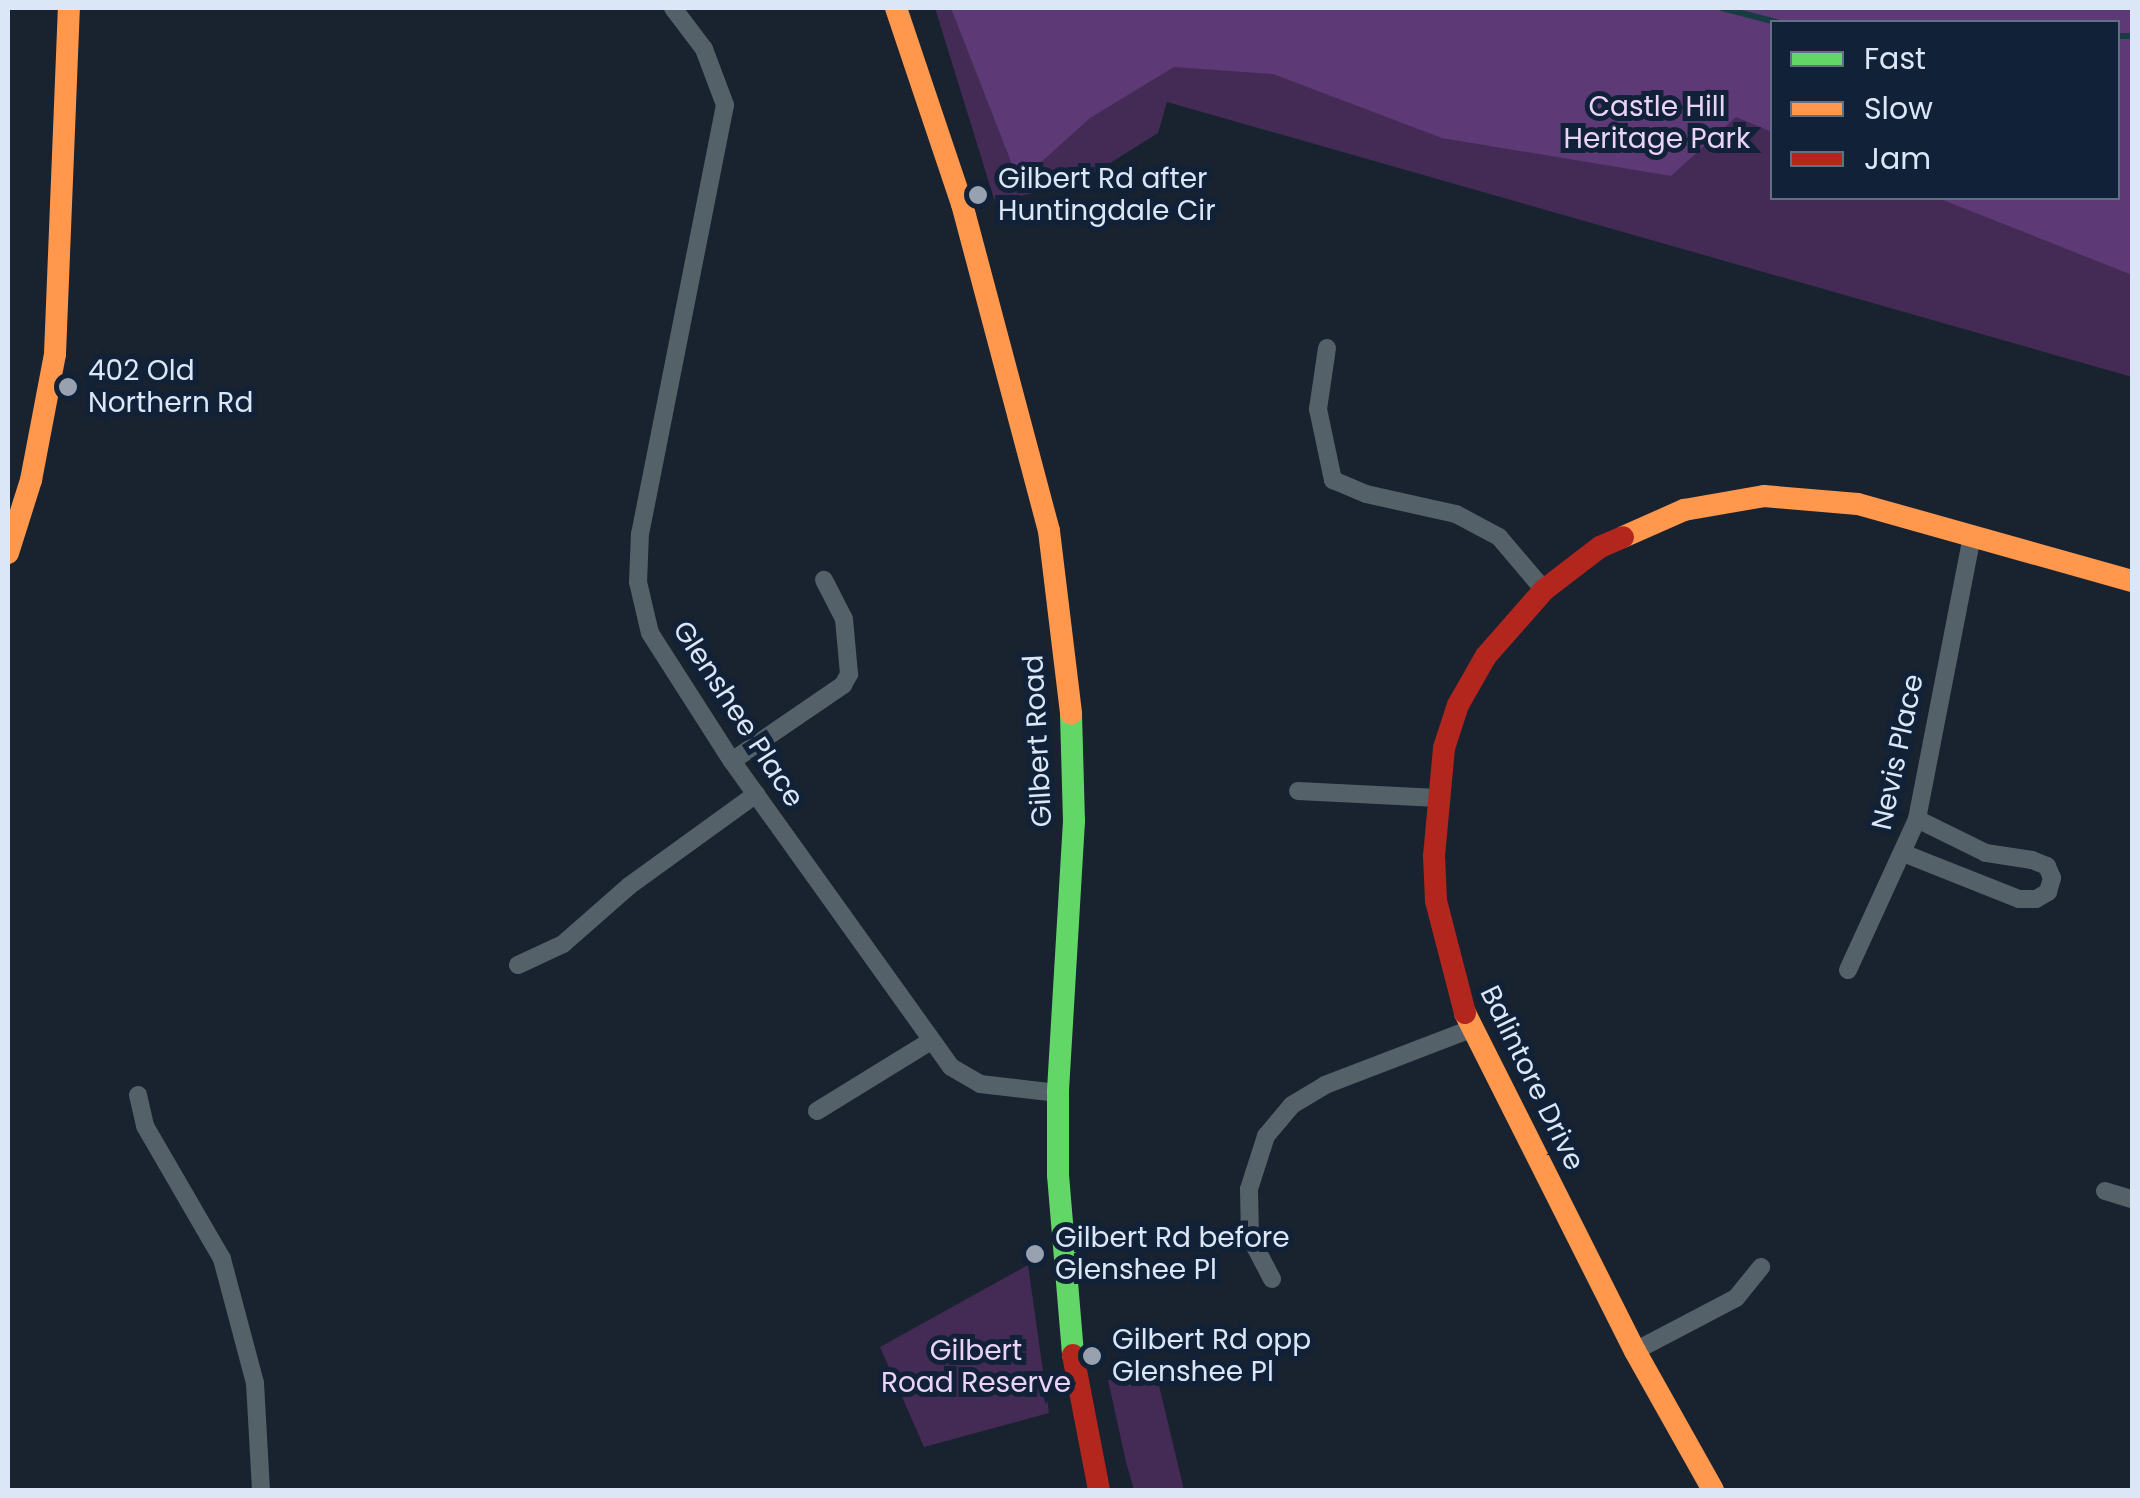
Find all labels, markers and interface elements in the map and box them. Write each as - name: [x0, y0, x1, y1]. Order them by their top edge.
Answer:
- legend: [1770, 20, 2120, 200]
- text: Fast: [1864, 37, 1926, 80]
- text: Slow: [1864, 87, 1933, 130]
- park label: Castle Hill Heritage Park: [1564, 90, 1750, 156]
- text: Jam: [1864, 137, 1931, 180]
- place label: Gilbert Rd after Huntingdale Cir: [998, 162, 1216, 228]
- marker: Gilbert Rd after Huntingdale Cir: [967, 184, 989, 206]
- place label: 402 Old Northern Rd: [88, 354, 253, 420]
- marker: 402 Old Northern Rd: [57, 376, 79, 398]
- street label: Glenshee Place: [665, 615, 811, 813]
- street label: Gilbert Road: [1017, 654, 1059, 828]
- street label: Nevis Place: [1865, 671, 1931, 833]
- street label: Balintore Drive: [1473, 980, 1591, 1176]
- place label: Gilbert Rd before Glenshee Pl: [1055, 1221, 1290, 1287]
- marker: Gilbert Rd before Glenshee Pl: [1024, 1243, 1046, 1265]
- place label: Gilbert Rd opp Glenshee Pl: [1112, 1323, 1311, 1389]
- park label: Gilbert Road Reserve: [881, 1334, 1071, 1400]
- marker: Gilbert Rd opp Glenshee Pl: [1081, 1345, 1103, 1367]

